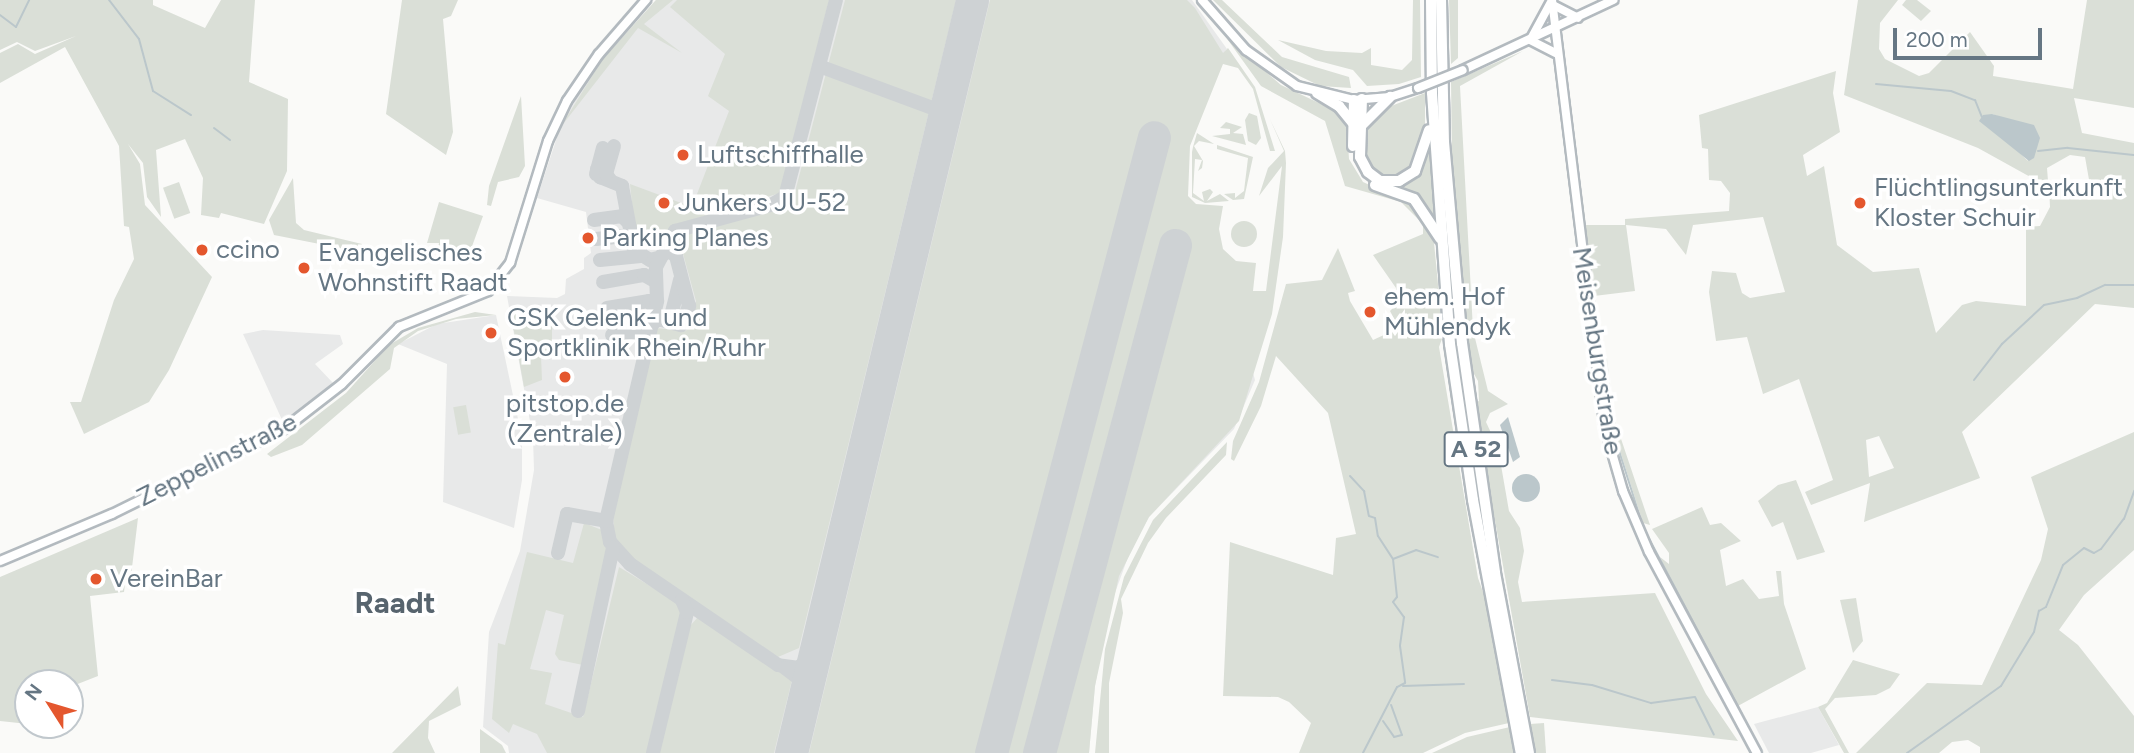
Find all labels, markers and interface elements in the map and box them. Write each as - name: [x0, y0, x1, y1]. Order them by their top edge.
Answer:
- scale bar: [1896, 14, 2045, 58]
- text: 200 m: [1906, 27, 1968, 52]
- place label: Luftschiffhalle: [697, 139, 864, 171]
- marker: Luftschiffhalle: [675, 147, 691, 163]
- place label: Flüchtlingsunterkunft Kloster Schuir: [1874, 172, 2123, 234]
- place label: Junkers JU-52: [678, 187, 846, 219]
- marker: Junkers JU-52: [656, 195, 672, 211]
- marker: Flüchtlingsunterkunft Kloster Schuir: [1852, 195, 1868, 211]
- place label: Parking Planes: [602, 222, 769, 254]
- marker: Parking Planes: [580, 230, 596, 246]
- place label: ccino: [216, 234, 280, 266]
- place label: Evangelisches Wohnstift Raadt: [318, 237, 508, 298]
- marker: ccino: [194, 242, 210, 258]
- street label: Meisenburgstraße: [1565, 245, 1629, 457]
- marker: Evangelisches Wohnstift Raadt: [296, 260, 312, 276]
- place label: ehem. Hof Mühlendyk: [1384, 281, 1511, 342]
- place label: GSK Gelenk- und Sportklinik Rhein/Ruhr: [507, 302, 766, 364]
- marker: ehem. Hof Mühlendyk: [1362, 304, 1378, 320]
- marker: GSK Gelenk- und Sportklinik Rhein/Ruhr: [481, 323, 501, 343]
- marker: pitstop.de (Zentrale): [557, 369, 573, 385]
- place label: pitstop.de (Zentrale): [506, 388, 624, 450]
- street label: Zeppelinstraße: [132, 406, 302, 514]
- road number: A 52: [1443, 428, 1509, 470]
- place label: VereinBar: [110, 563, 223, 595]
- marker: VereinBar: [88, 571, 104, 587]
- district label: Raadt: [354, 585, 436, 621]
- north arrow: [14, 669, 84, 739]
- text: N: [20, 679, 47, 705]

